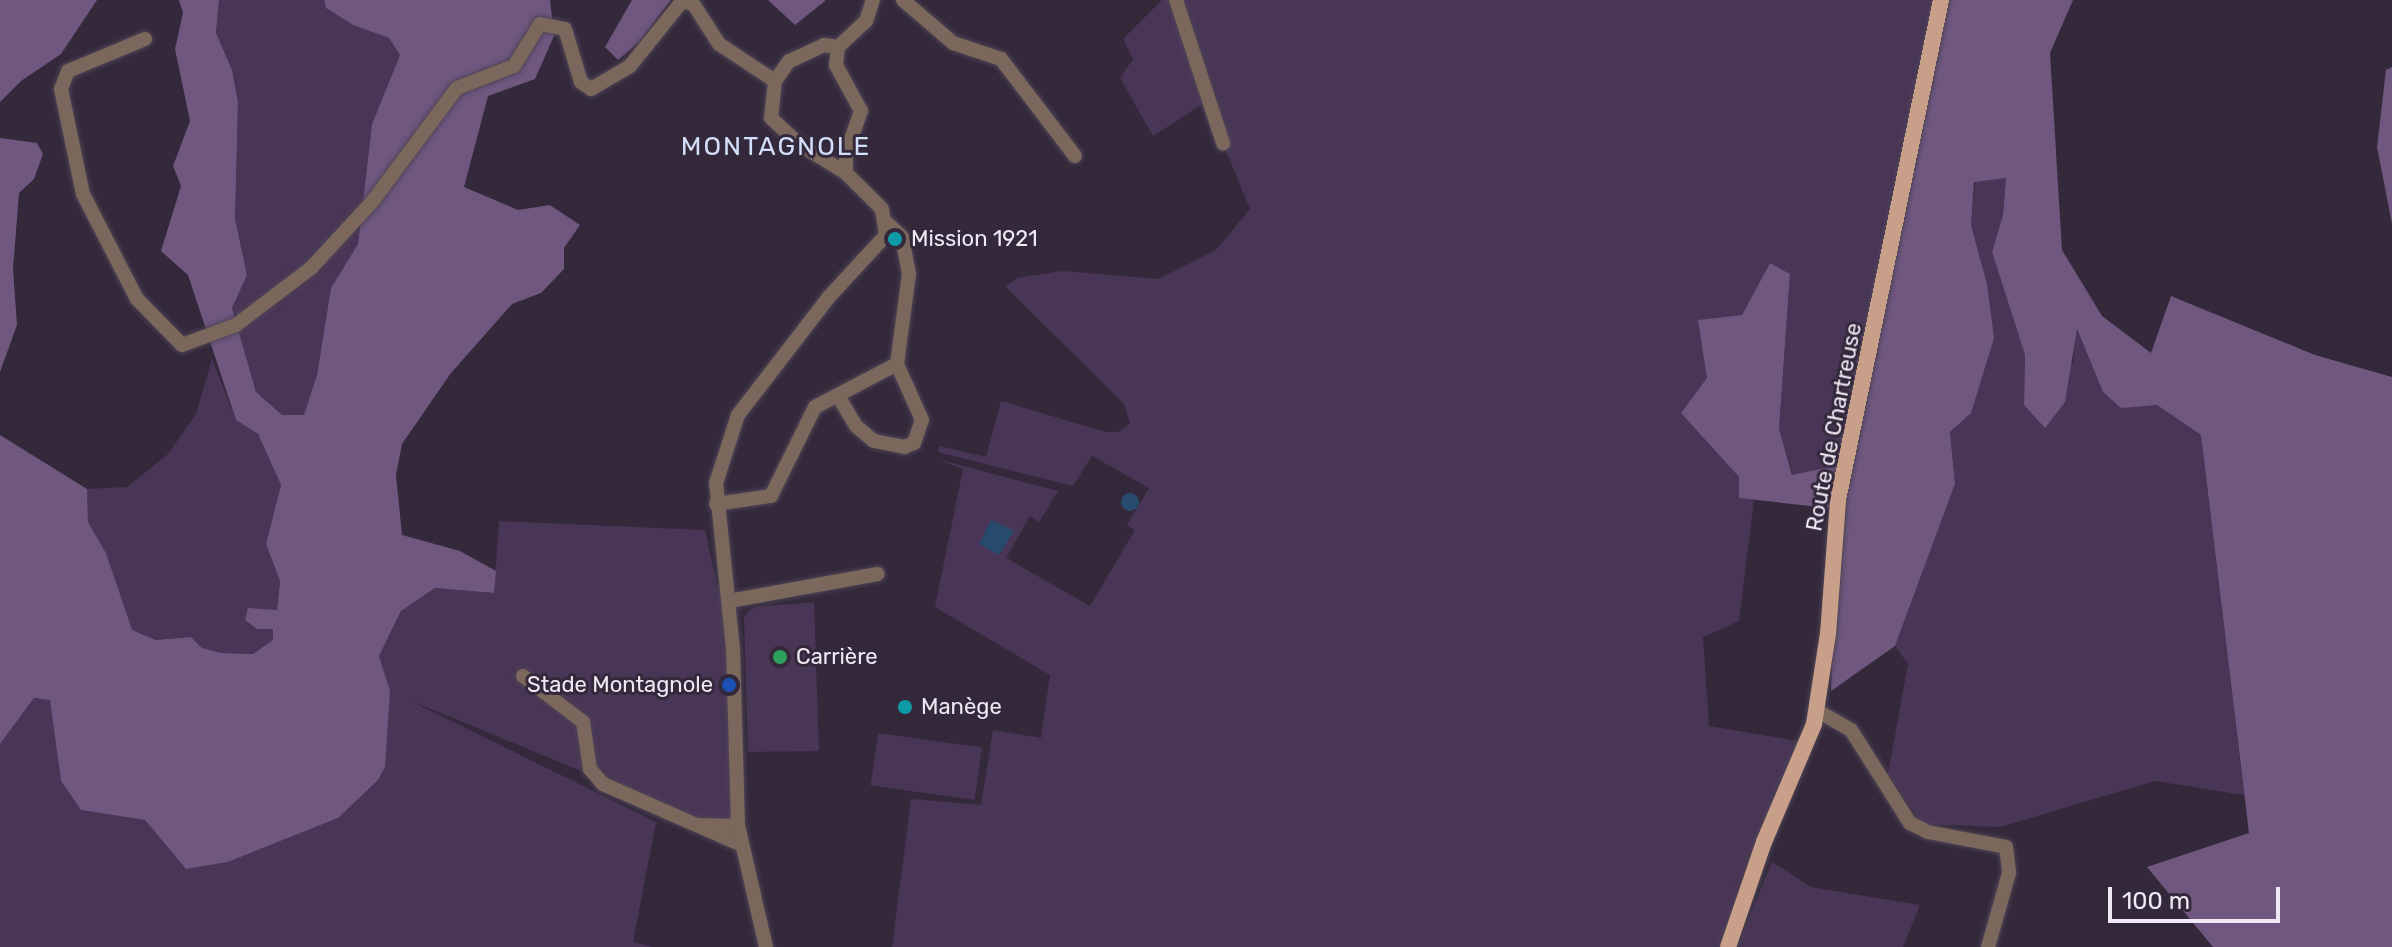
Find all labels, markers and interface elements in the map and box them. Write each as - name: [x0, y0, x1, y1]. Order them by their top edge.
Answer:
- district label: MONTAGNOLE: [681, 131, 871, 163]
- place label: Mission 1921: [911, 226, 1038, 252]
- marker: Mission 1921: [886, 230, 904, 248]
- street label: Route de Chartreuse: [1801, 321, 1867, 533]
- place label: Carrière: [796, 644, 878, 670]
- marker: Carrière: [771, 648, 789, 666]
- place label: Stade Montagnole: [527, 672, 713, 698]
- marker: Stade Montagnole: [720, 676, 738, 694]
- place label: Manège: [921, 694, 1002, 720]
- marker: Manège: [896, 698, 914, 716]
- scale bar: [2112, 871, 2284, 921]
- text: 100 m: [2122, 887, 2190, 915]

